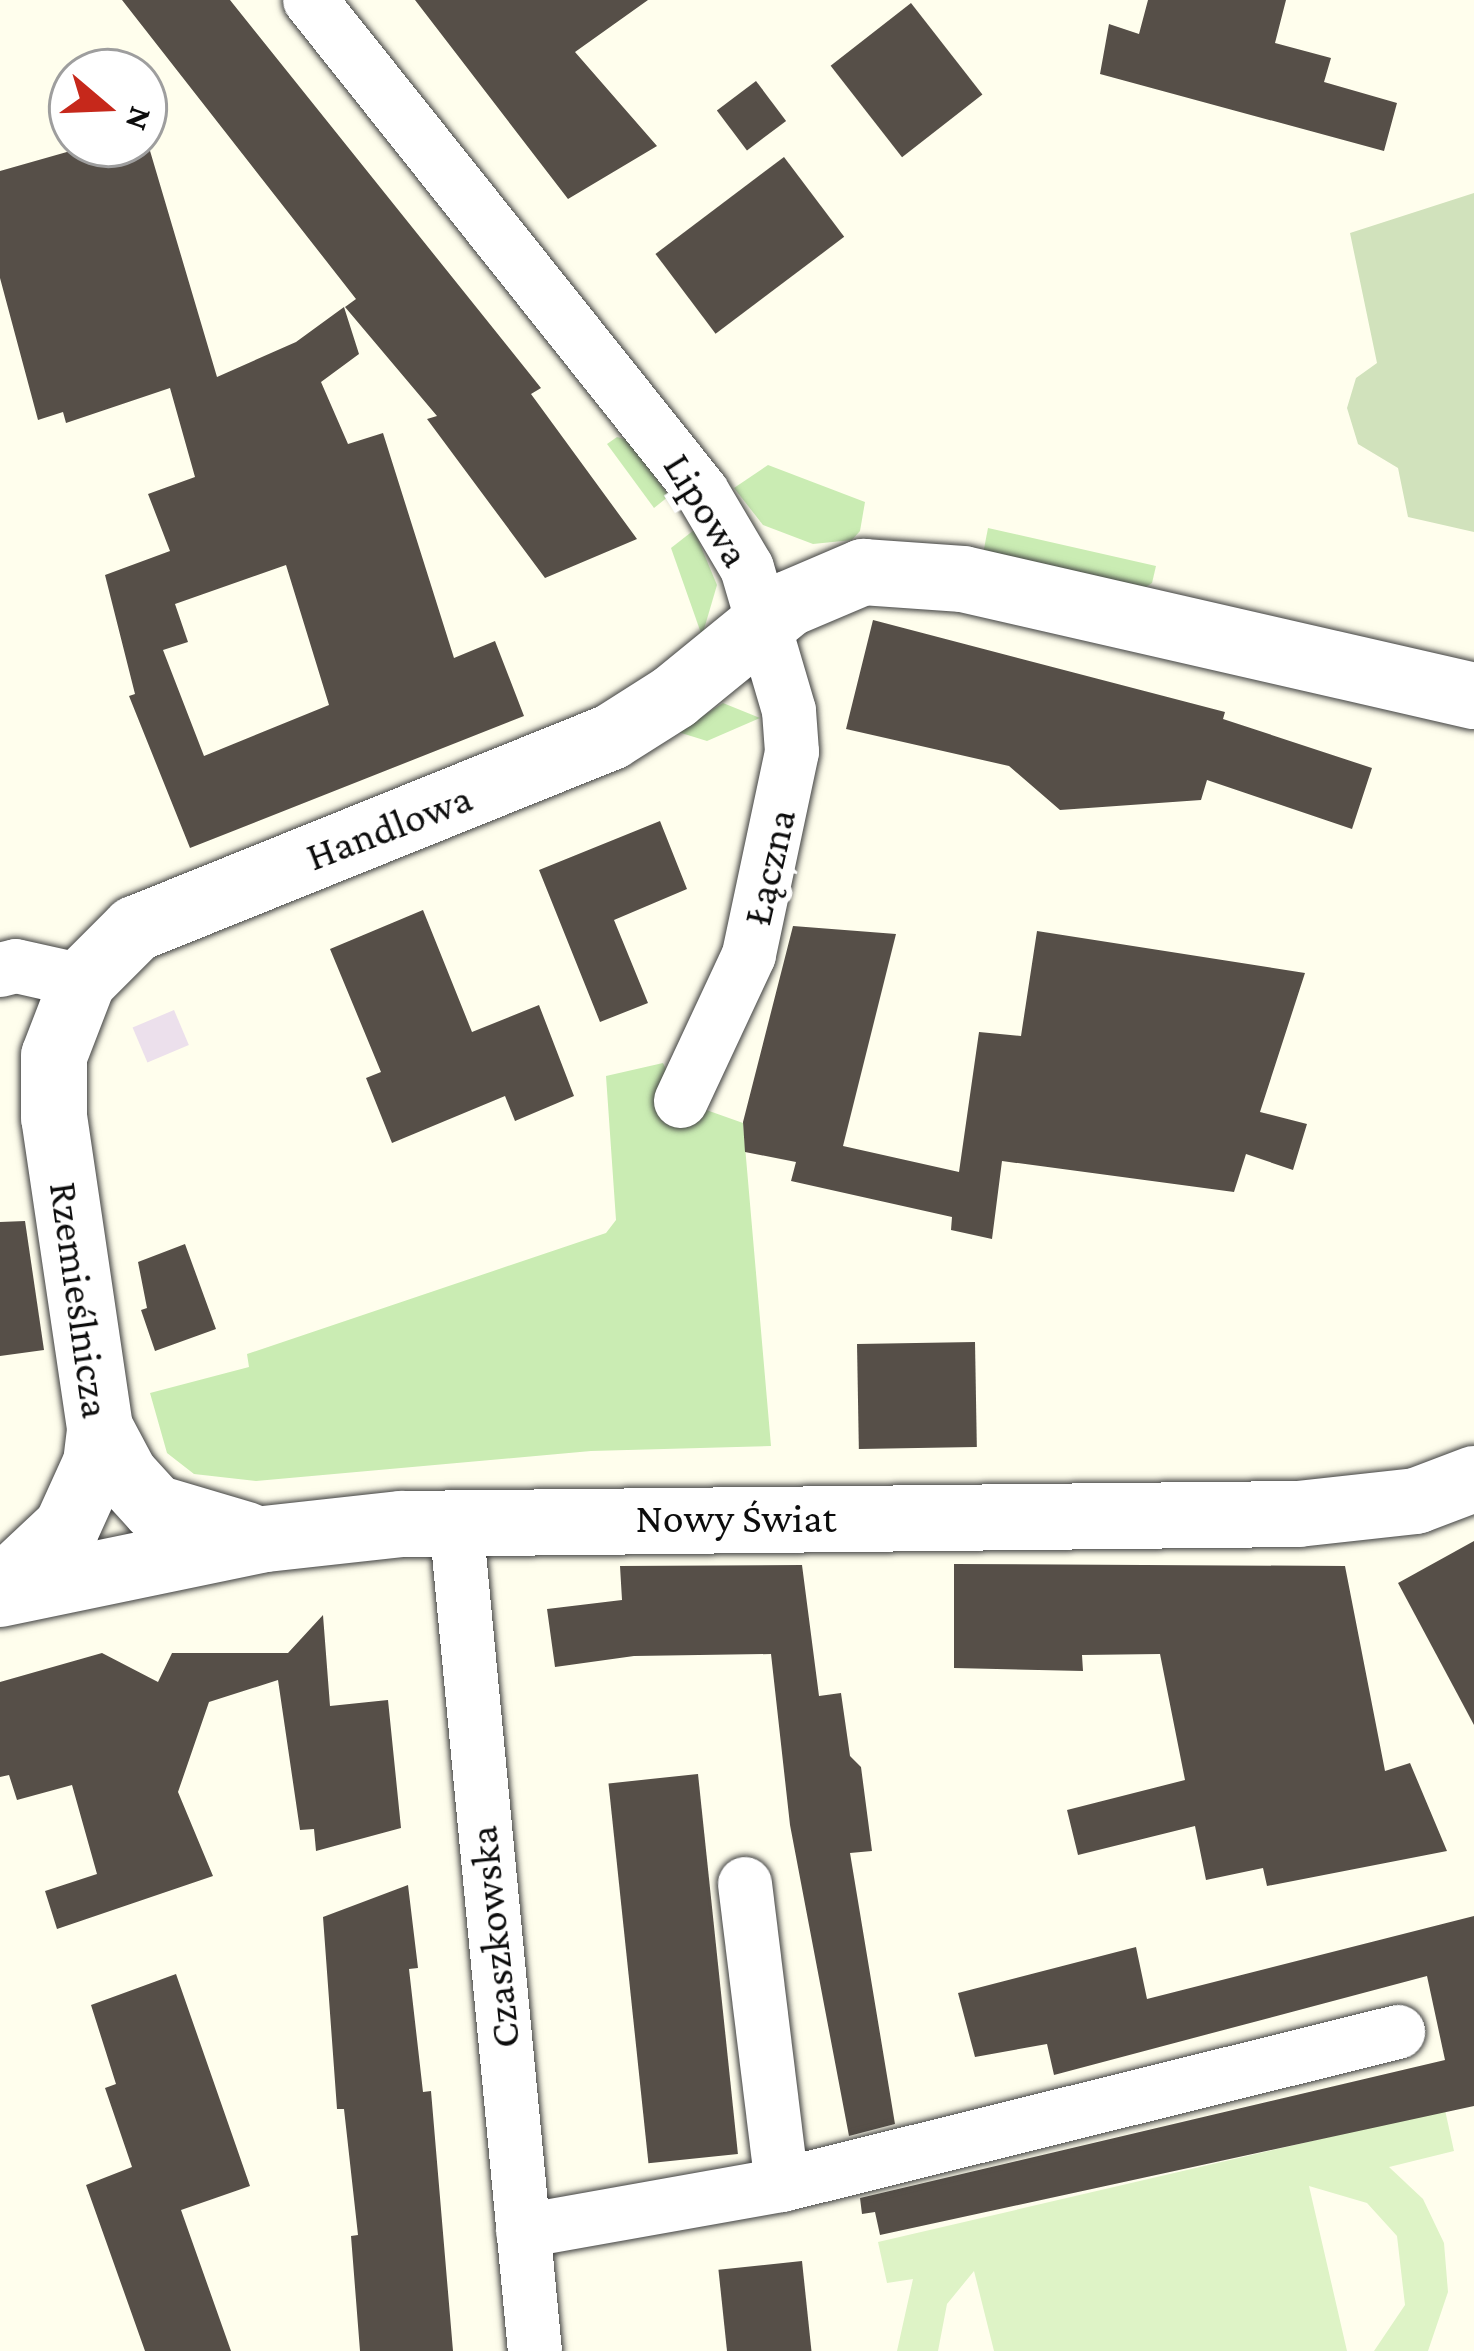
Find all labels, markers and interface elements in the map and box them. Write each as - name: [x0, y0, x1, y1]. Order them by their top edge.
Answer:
- north arrow: [48, 48, 168, 168]
- text: N: [119, 102, 161, 136]
- street label: Lipowa: [653, 444, 761, 576]
- street label: Handlowa: [299, 772, 479, 882]
- street label: Łączna: [731, 804, 807, 930]
- street label: Rzemieślnicza: [38, 1179, 122, 1421]
- street label: Nowy Świat: [635, 1493, 837, 1543]
- street label: Czaszkowska: [457, 1823, 531, 2051]

